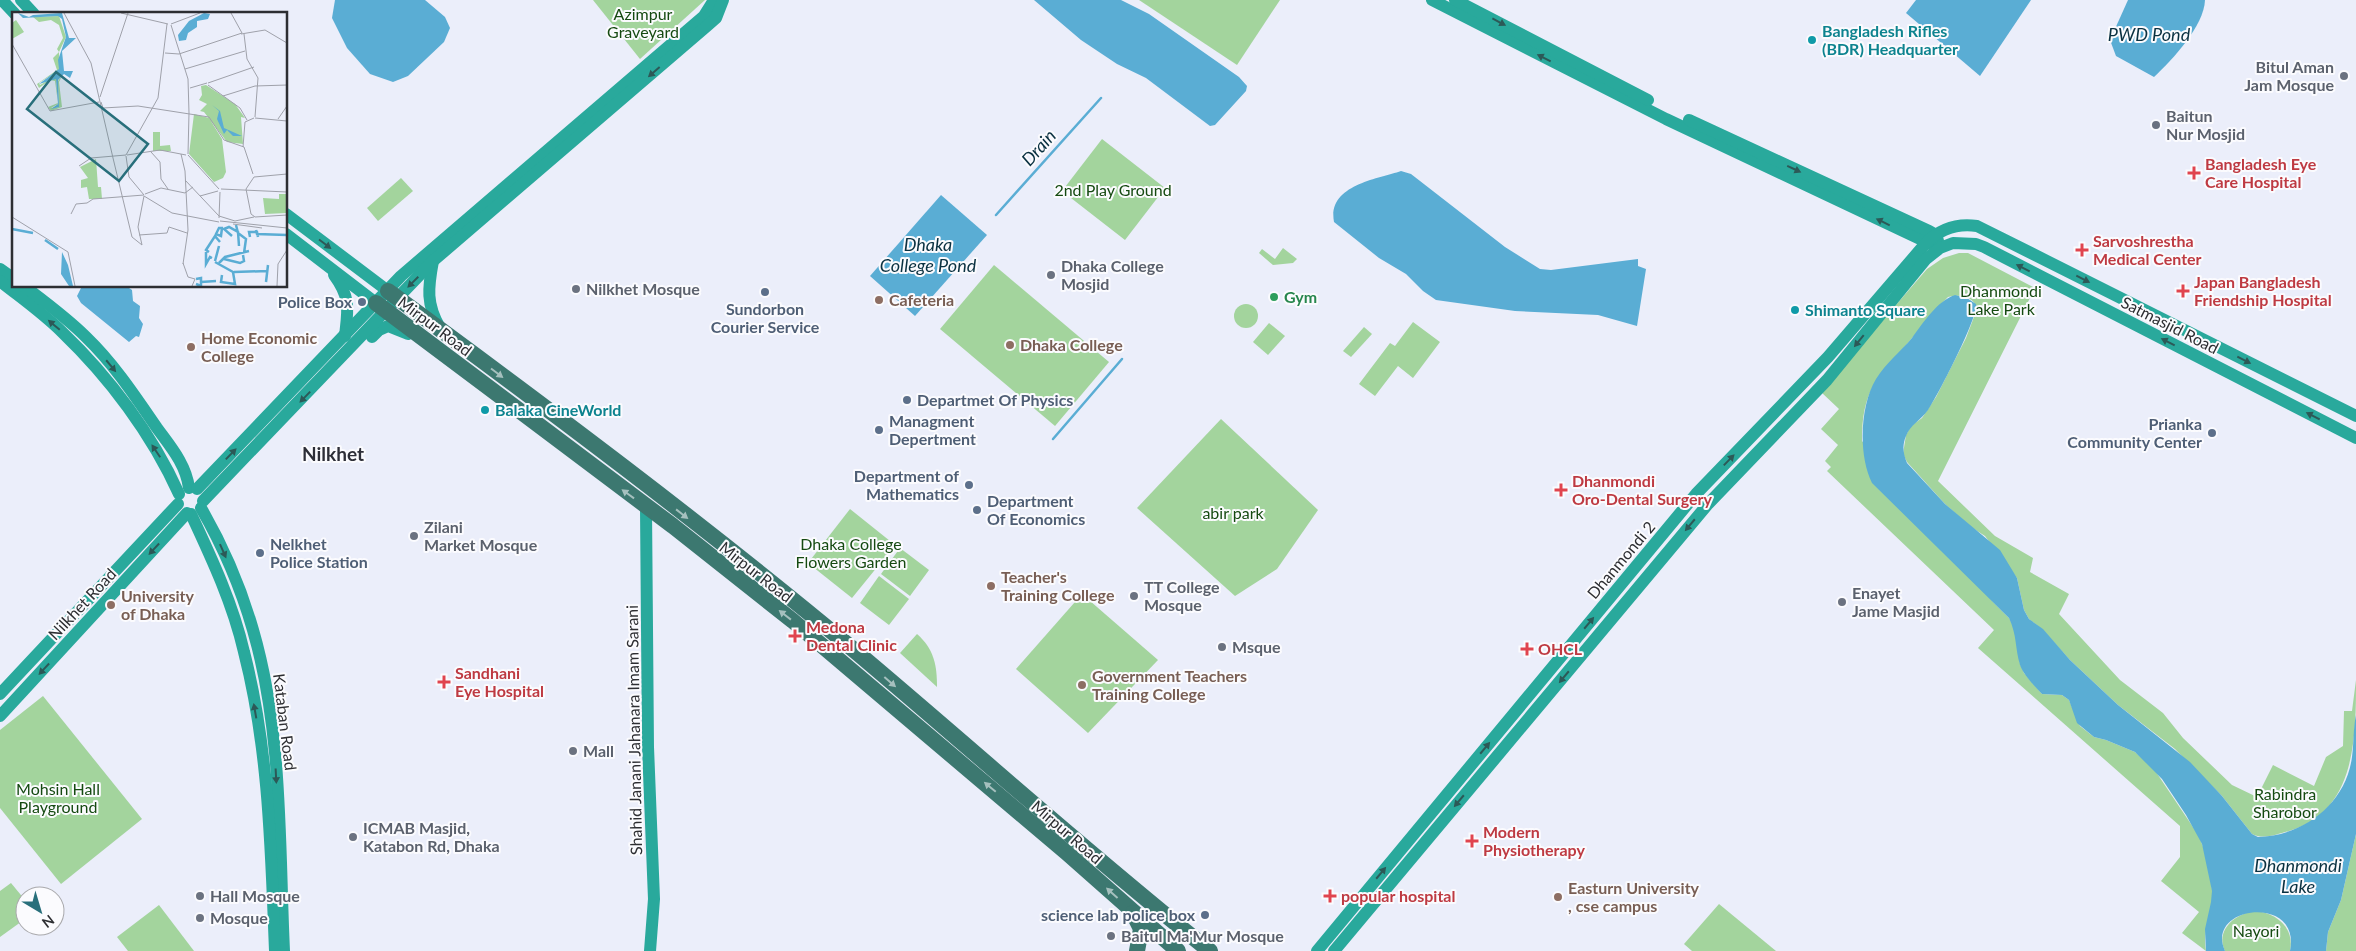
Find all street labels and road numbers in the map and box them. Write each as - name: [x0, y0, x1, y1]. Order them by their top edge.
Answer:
- street label: Mirpur Road: [395, 292, 476, 359]
- street label: Satmasjid Road: [2119, 292, 2222, 357]
- street label: Dhanmondi 2: [1583, 517, 1658, 602]
- street label: Mirpur Road: [716, 537, 797, 606]
- street label: Nilkhet Road: [44, 564, 119, 643]
- street label: Shahid Janani Jahanara Imam Sarani: [622, 605, 645, 855]
- street label: Kataban Road: [270, 672, 301, 771]
- street label: Mirpur Road: [1028, 796, 1107, 867]

